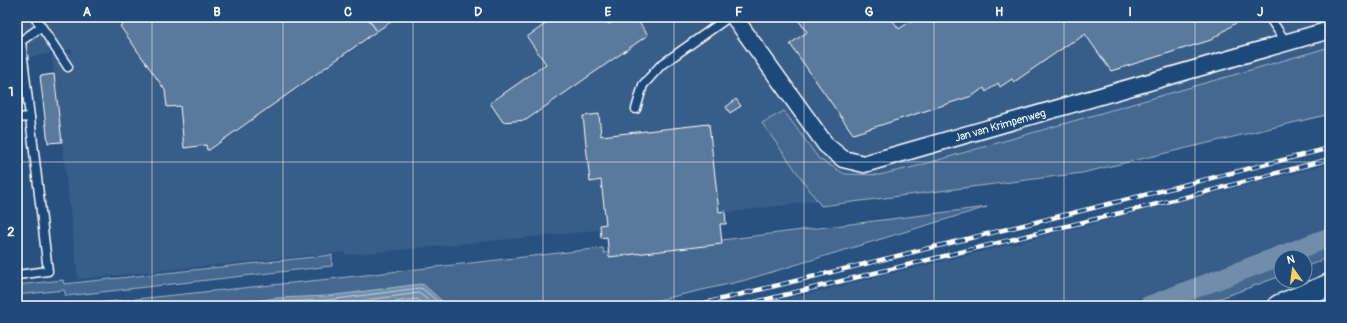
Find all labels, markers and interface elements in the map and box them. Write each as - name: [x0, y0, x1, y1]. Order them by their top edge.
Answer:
- text: A: [83, 4, 92, 20]
- text: B: [213, 4, 221, 20]
- text: C: [344, 4, 352, 20]
- text: D: [474, 4, 482, 20]
- text: E: [605, 4, 612, 20]
- text: F: [735, 4, 743, 20]
- text: G: [865, 4, 874, 20]
- text: H: [995, 4, 1003, 20]
- text: I: [1128, 4, 1132, 20]
- text: J: [1257, 4, 1263, 20]
- text: 1: [8, 84, 14, 100]
- street label: Jan van Krimpenweg: [953, 106, 1048, 145]
- text: 2: [7, 224, 15, 240]
- north arrow: [1273, 249, 1313, 289]
- text: N: [1286, 252, 1296, 267]

